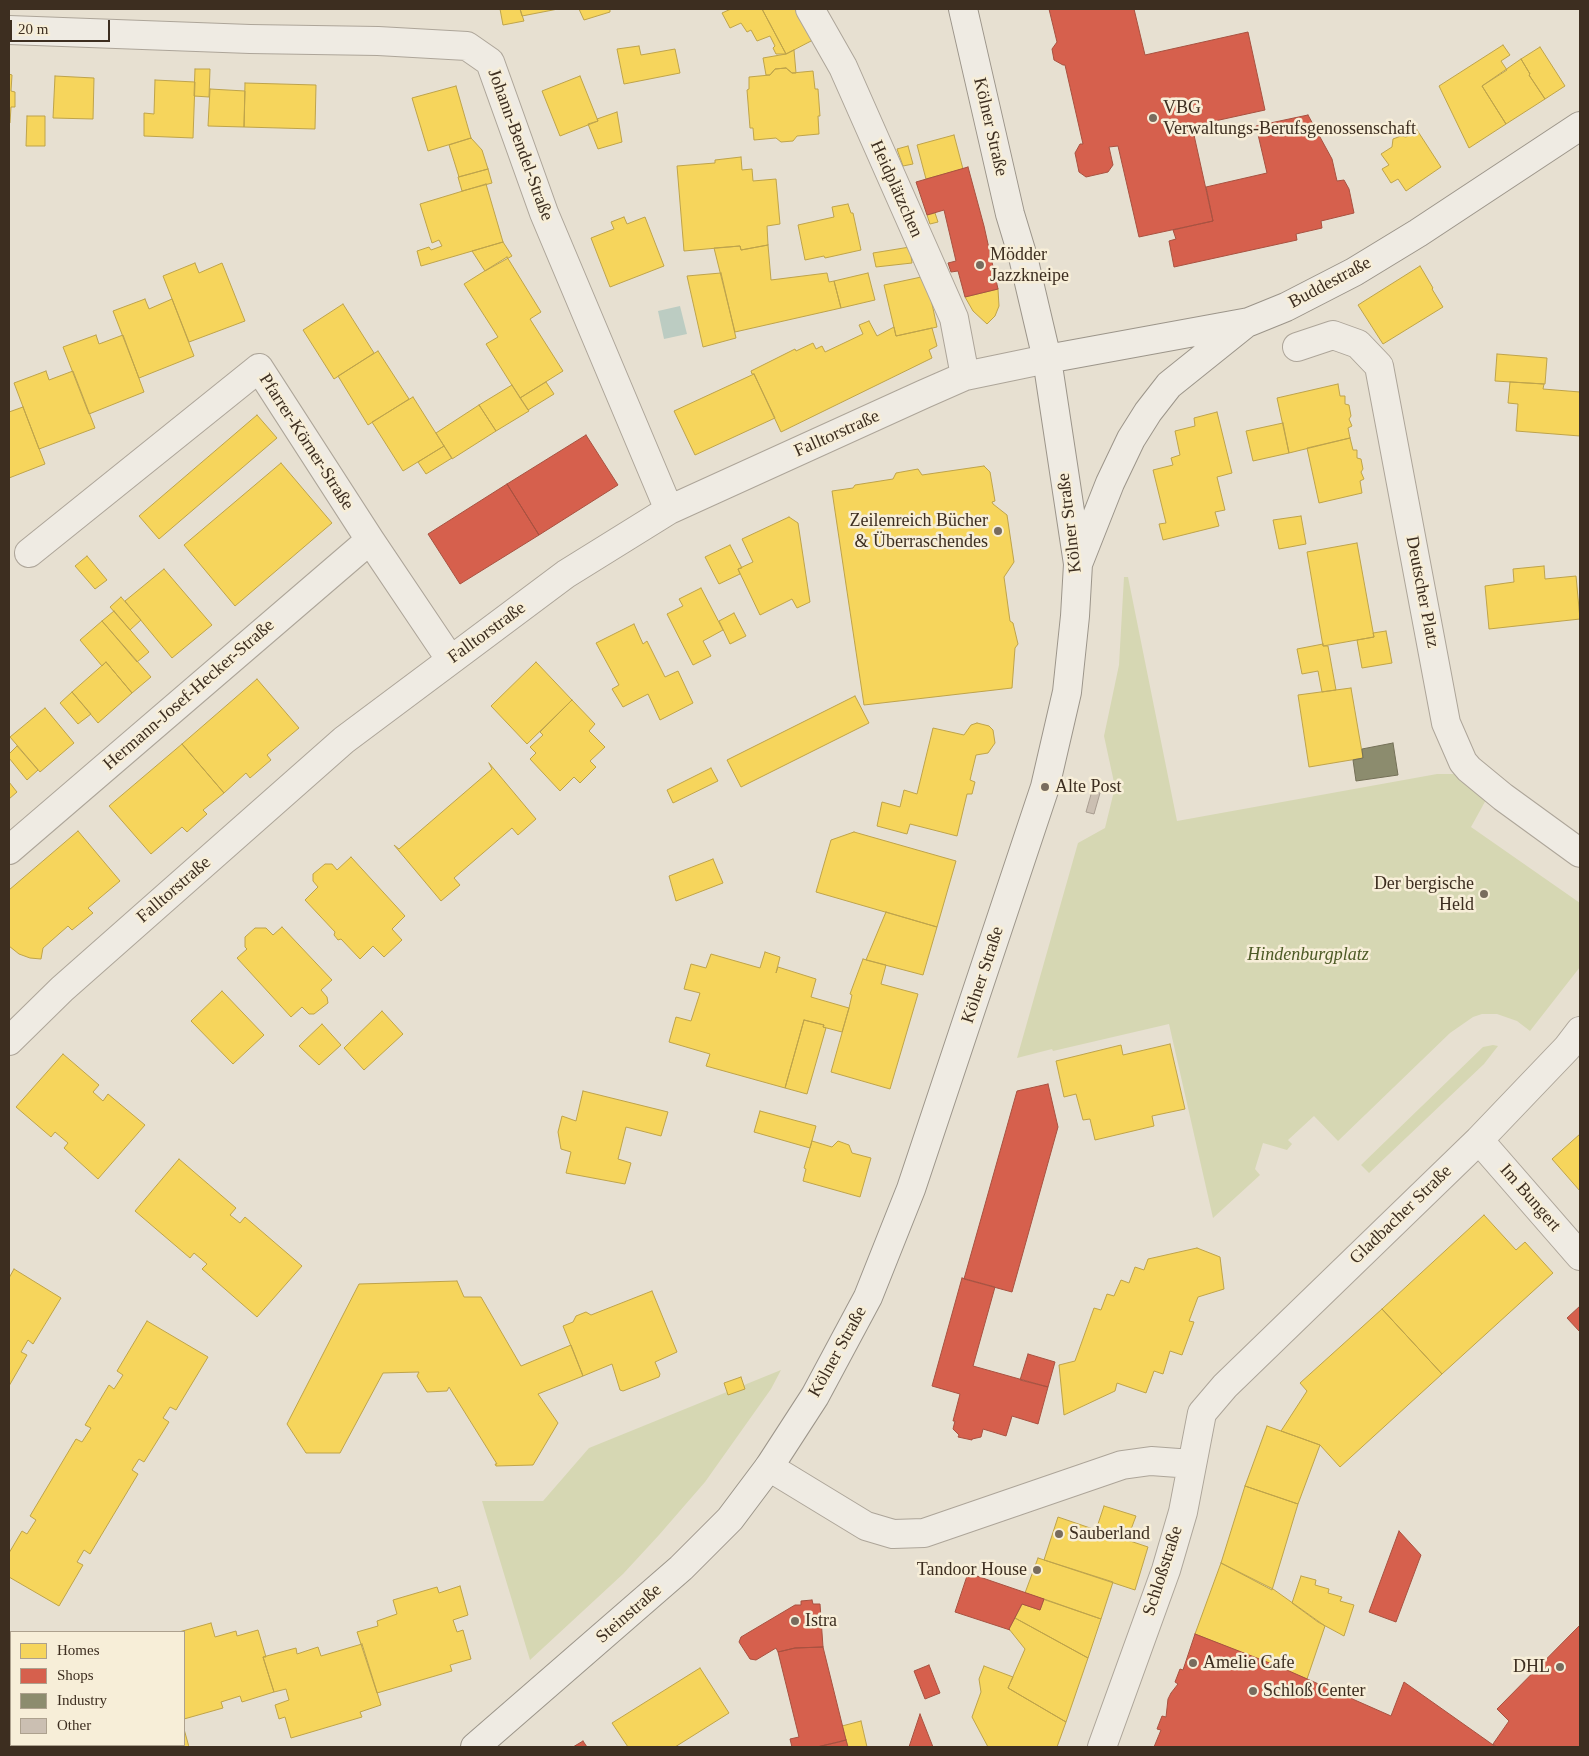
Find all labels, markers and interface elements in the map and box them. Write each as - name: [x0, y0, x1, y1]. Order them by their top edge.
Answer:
- scale bar: [12, 10, 112, 42]
- text: 20 m: [18, 21, 48, 37]
- street label: Johann-Bendel-Straße: [482, 66, 558, 224]
- street label: Kölner Straße: [968, 76, 1012, 178]
- place label: VBG Verwaltungs-Berufsgenossenschaft: [1163, 97, 1416, 140]
- marker: VBG Verwaltungs-Berufsgenossenschaft: [1147, 112, 1159, 124]
- street label: Heidplätzchen: [865, 137, 927, 241]
- place label: Mödder Jazzkneipe: [990, 244, 1069, 286]
- street label: Buddestraße: [1285, 252, 1375, 314]
- marker: Mödder Jazzkneipe: [974, 259, 986, 271]
- street label: Pfarrer-Körner-Straße: [254, 370, 358, 514]
- street label: Falltorstraße: [791, 406, 883, 462]
- street label: Kölner Straße: [1053, 472, 1087, 574]
- place label: Zeilenreich Bücher & Überraschendes: [850, 510, 988, 552]
- marker: Zeilenreich Bücher & Überraschendes: [992, 525, 1004, 537]
- street label: Deutscher Platz: [1401, 534, 1443, 650]
- street label: Falltorstraße: [444, 598, 530, 668]
- street label: Hermann-Josef-Hecker-Straße: [99, 615, 279, 775]
- place label: Alte Post: [1055, 776, 1122, 798]
- marker: Alte Post: [1039, 781, 1051, 793]
- street label: Falltorstraße: [133, 852, 215, 928]
- place label: Der bergische Held: [1374, 873, 1474, 916]
- marker: Der bergische Held: [1478, 888, 1490, 900]
- street label: Kölner Straße: [957, 924, 1009, 1026]
- park label: Hindenburgplatz: [1247, 944, 1369, 966]
- street label: Im Bungert: [1495, 1160, 1565, 1236]
- street label: Gladbacher Straße: [1346, 1161, 1456, 1269]
- street label: Kölner Straße: [804, 1303, 872, 1401]
- place label: Sauberland: [1069, 1523, 1150, 1545]
- street label: Schloßstraße: [1138, 1523, 1188, 1619]
- marker: Sauberland: [1053, 1528, 1065, 1540]
- place label: Tandoor House: [917, 1559, 1027, 1581]
- marker: Tandoor House: [1031, 1564, 1043, 1576]
- street label: Steinstraße: [592, 1580, 666, 1648]
- place label: Istra: [805, 1610, 837, 1632]
- marker: Istra: [789, 1615, 801, 1627]
- legend: [10, 1631, 185, 1746]
- text: Homes: [57, 1642, 100, 1658]
- place label: Amelie Cafe: [1203, 1652, 1294, 1674]
- place label: DHL: [1513, 1656, 1550, 1678]
- marker: Amelie Cafe: [1187, 1657, 1199, 1669]
- marker: DHL: [1554, 1661, 1566, 1673]
- text: Shops: [57, 1667, 94, 1683]
- place label: Schloß Center: [1263, 1680, 1365, 1702]
- marker: Schloß Center: [1247, 1685, 1259, 1697]
- text: Industry: [57, 1692, 107, 1708]
- text: Other: [57, 1717, 91, 1733]

